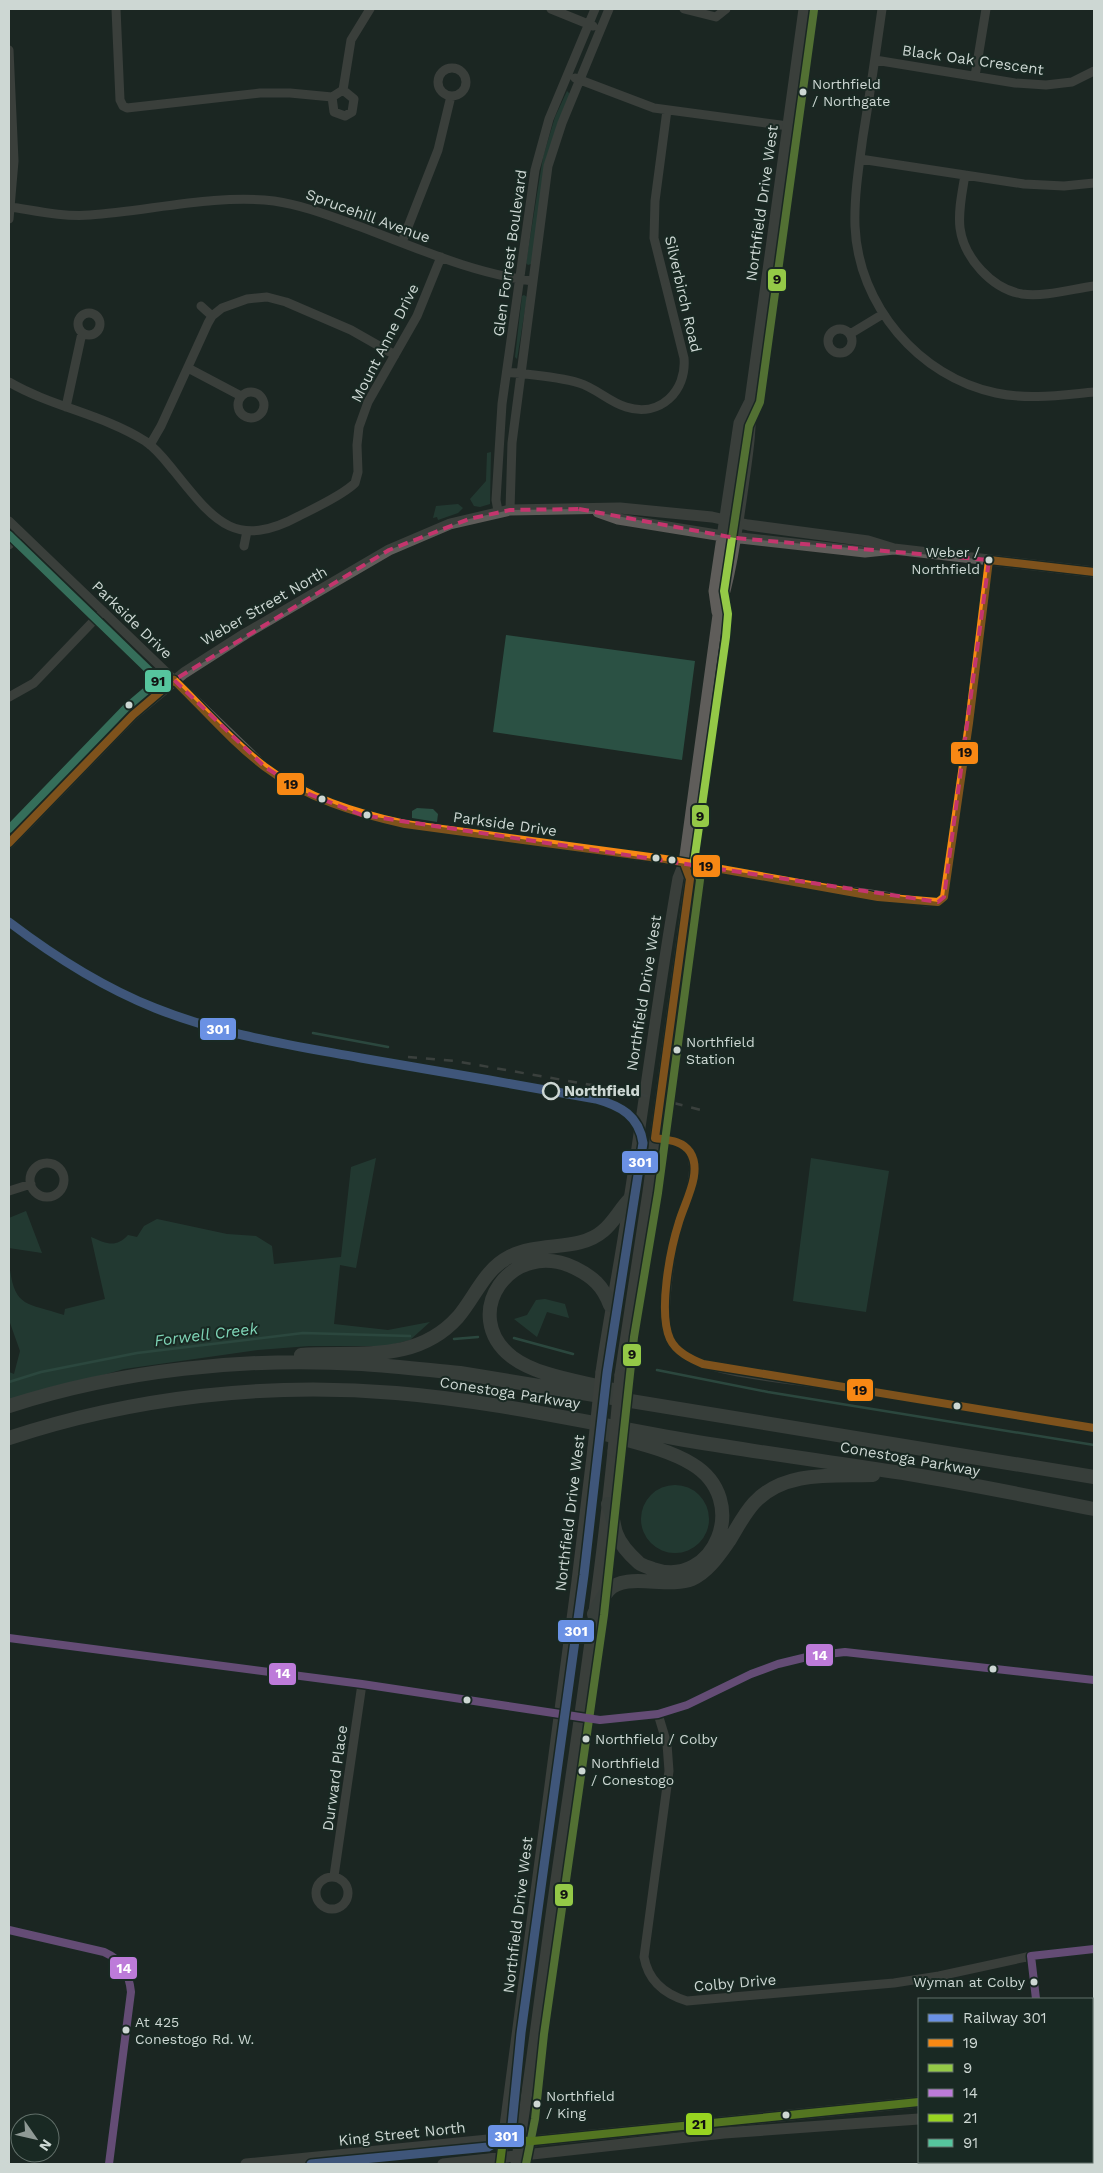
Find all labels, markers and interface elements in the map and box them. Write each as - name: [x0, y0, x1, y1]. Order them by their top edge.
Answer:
- street label: Black Oak Crescent: [901, 41, 1046, 79]
- place label: Northfield / Northgate: [812, 76, 890, 109]
- marker: Northfield / Northgate: [798, 87, 808, 97]
- street label: Northfield Drive West: [742, 123, 782, 282]
- street label: Glen Forrest Boulevard: [489, 168, 531, 338]
- street label: Sprucehill Avenue: [303, 185, 433, 247]
- street label: Silverbirch Road: [661, 234, 705, 354]
- line badge: 9: [767, 268, 787, 292]
- text: 9: [773, 271, 781, 287]
- street label: Mount Anne Drive: [347, 281, 423, 405]
- place label: Weber / Northfield: [911, 544, 980, 577]
- marker: Weber / Northfield: [984, 555, 994, 565]
- street label: Weber Street North: [198, 562, 330, 650]
- street label: Parkside Drive: [88, 577, 176, 663]
- line badge: 91: [144, 669, 172, 693]
- text: 91: [151, 673, 165, 689]
- unlabelled marker: [124, 700, 134, 710]
- line badge: 19: [950, 741, 979, 765]
- text: 19: [958, 744, 972, 760]
- line badge: 19: [276, 772, 305, 796]
- text: 19: [284, 776, 298, 792]
- unlabelled marker: [317, 794, 327, 804]
- line badge: 9: [691, 804, 710, 828]
- street label: Parkside Drive: [452, 808, 558, 840]
- text: 9: [696, 808, 704, 824]
- unlabelled marker: [362, 810, 372, 820]
- unlabelled marker: [651, 853, 661, 863]
- line badge: 19: [692, 854, 721, 878]
- unlabelled marker: [667, 855, 677, 865]
- text: 19: [699, 858, 713, 874]
- street label: Northfield Drive West: [623, 913, 665, 1072]
- line badge: 301: [199, 1017, 237, 1041]
- text: 301: [206, 1021, 230, 1037]
- place label: Northfield Station: [686, 1034, 755, 1067]
- marker: Northfield Station: [672, 1045, 682, 1055]
- marker: Northfield: [542, 1082, 560, 1100]
- place label: Northfield: [564, 1082, 640, 1100]
- line badge: 301: [621, 1150, 659, 1174]
- text: 301: [628, 1154, 652, 1170]
- water label: Forwell Creek: [153, 1319, 260, 1350]
- line badge: 9: [622, 1343, 642, 1367]
- text: 9: [628, 1346, 636, 1362]
- street label: Conestoga Parkway: [438, 1373, 582, 1413]
- line badge: 19: [846, 1378, 874, 1402]
- text: 19: [853, 1382, 867, 1398]
- unlabelled marker: [952, 1401, 962, 1411]
- street label: Northfield Drive West: [551, 1433, 589, 1592]
- street label: Conestoga Parkway: [838, 1438, 982, 1480]
- line badge: 301: [557, 1619, 595, 1643]
- text: 301: [564, 1623, 588, 1639]
- line badge: 14: [805, 1643, 834, 1667]
- text: 14: [812, 1647, 828, 1663]
- line badge: 14: [268, 1662, 297, 1686]
- unlabelled marker: [988, 1664, 998, 1674]
- text: 14: [275, 1665, 291, 1681]
- unlabelled marker: [462, 1695, 472, 1705]
- street label: Durward Place: [319, 1724, 351, 1832]
- place label: Northfield / Colby: [595, 1731, 718, 1747]
- marker: Northfield / Colby: [581, 1734, 591, 1744]
- place label: Northfield / Conestogo: [591, 1755, 674, 1788]
- marker: Northfield / Conestogo: [577, 1766, 587, 1776]
- street label: Northfield Drive West: [499, 1835, 537, 1994]
- line badge: 9: [554, 1883, 574, 1907]
- text: 9: [560, 1886, 568, 1902]
- line badge: 14: [109, 1956, 138, 1980]
- text: 14: [116, 1960, 132, 1976]
- street label: Colby Drive: [693, 1970, 777, 1996]
- place label: Wyman at Colby: [913, 1974, 1026, 1990]
- marker: Wyman at Colby: [1029, 1977, 1039, 1987]
- legend: [918, 1998, 1093, 2163]
- text: Railway 301: [963, 2009, 1047, 2027]
- place label: At 425 Conestogo Rd. W.: [135, 2014, 254, 2047]
- marker: At 425 Conestogo Rd. W.: [121, 2025, 131, 2035]
- text: 19: [963, 2034, 978, 2052]
- text: 9: [963, 2059, 972, 2077]
- text: 14: [963, 2084, 978, 2102]
- place label: Northfield / King: [546, 2088, 615, 2121]
- marker: Northfield / King: [532, 2099, 542, 2109]
- text: 21: [963, 2109, 978, 2127]
- unlabelled marker: [781, 2110, 791, 2120]
- line badge: 21: [685, 2112, 713, 2136]
- north arrow: [10, 2113, 60, 2163]
- text: 21: [692, 2116, 706, 2132]
- street label: King Street North: [338, 2118, 466, 2150]
- line badge: 301: [487, 2124, 525, 2148]
- text: 301: [494, 2128, 518, 2144]
- text: 91: [963, 2134, 978, 2152]
- text: N: [36, 2136, 55, 2154]

